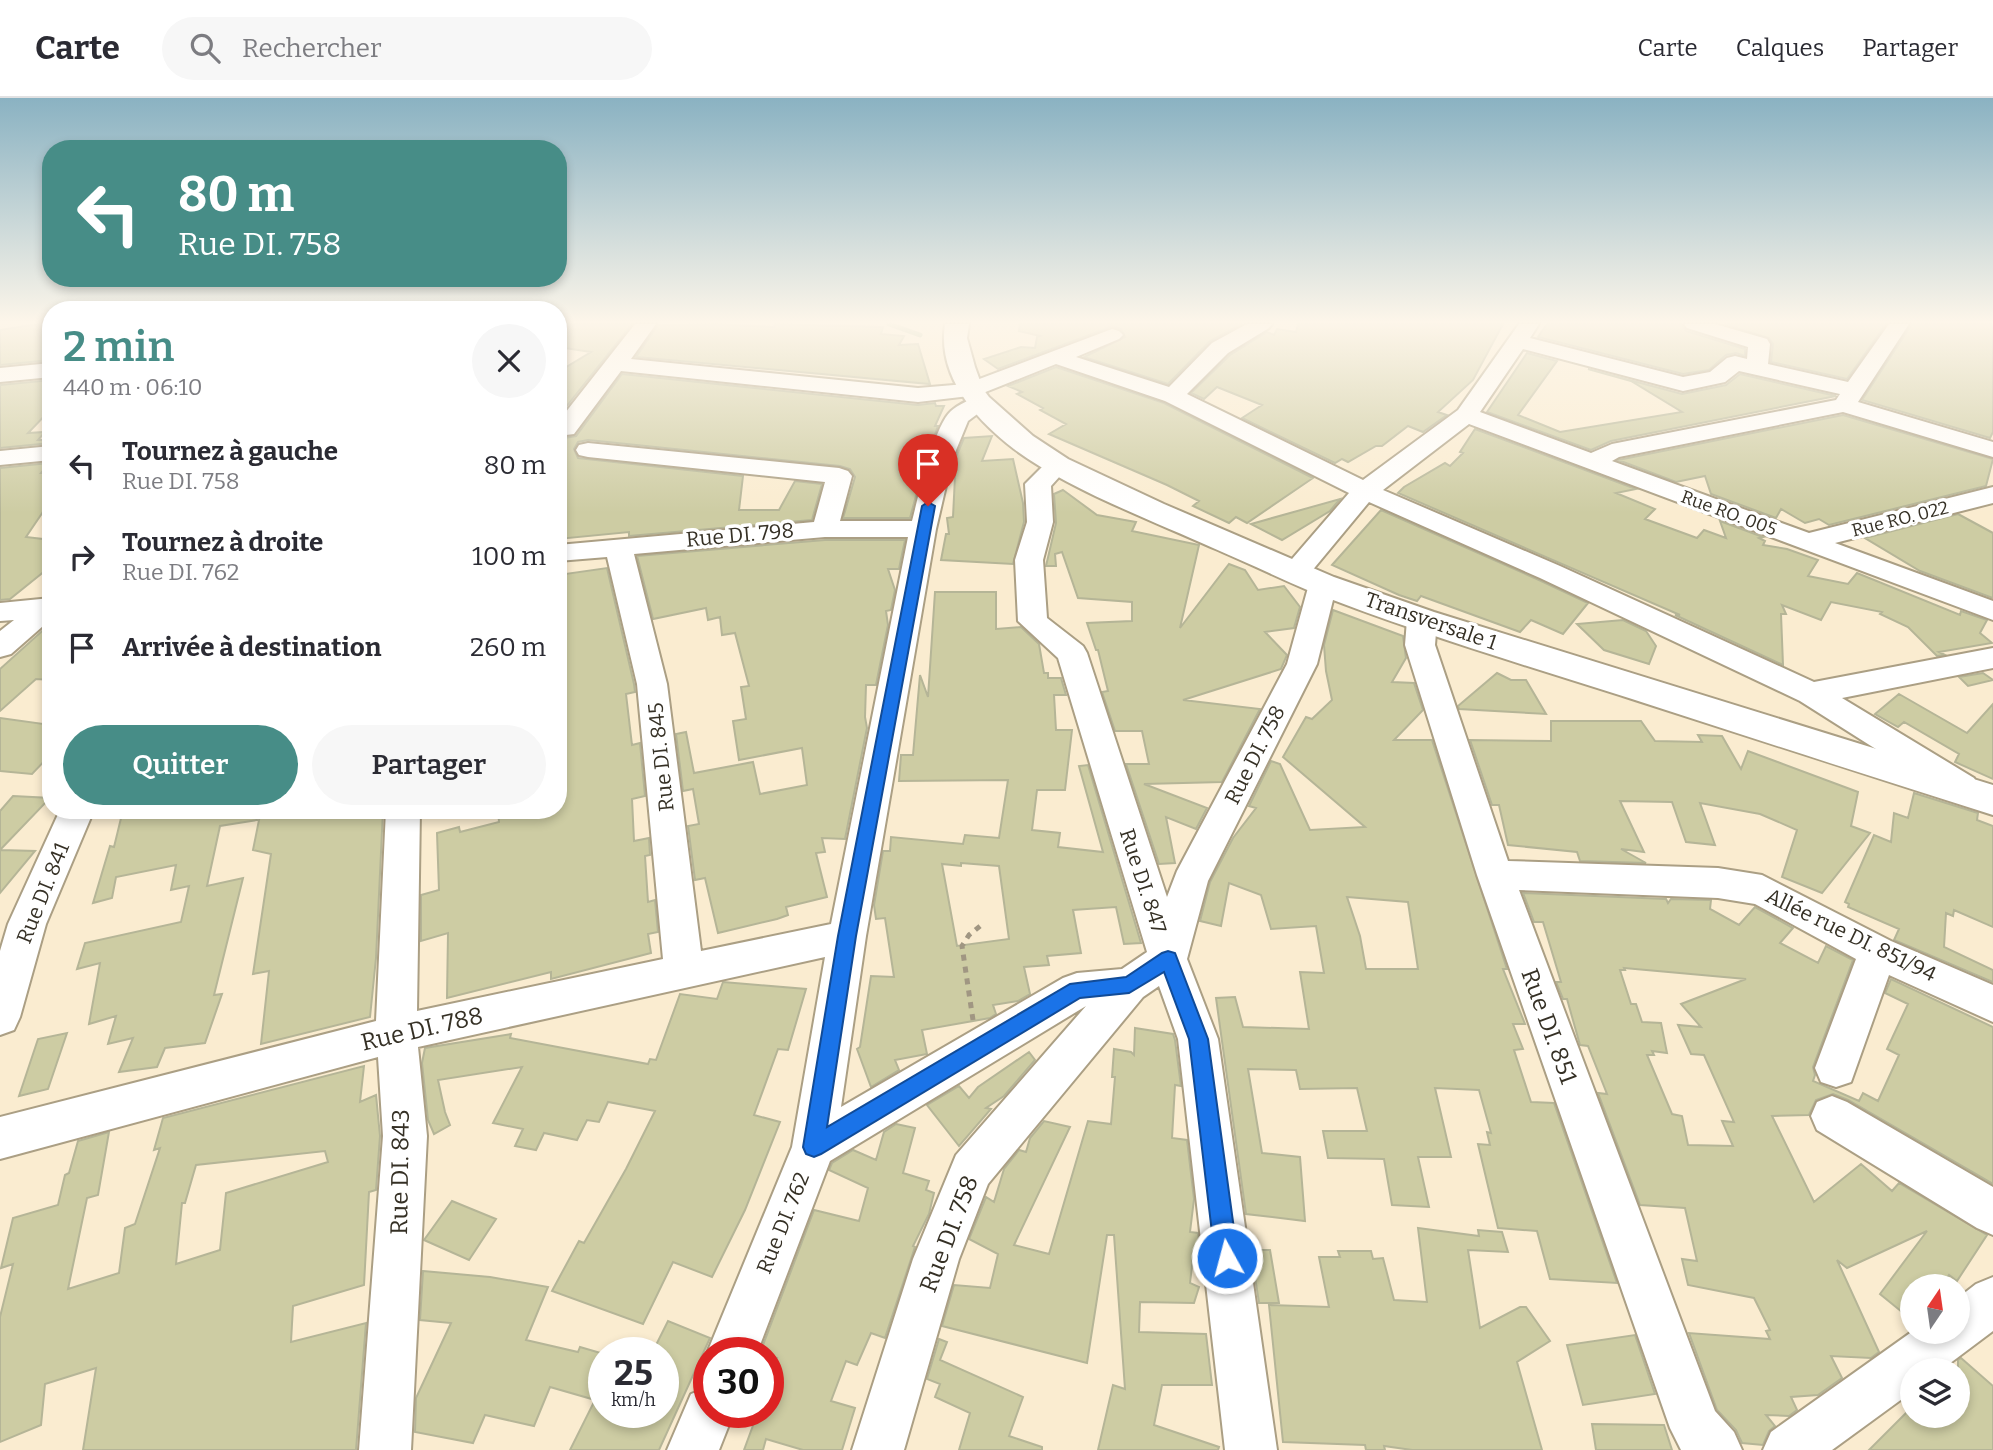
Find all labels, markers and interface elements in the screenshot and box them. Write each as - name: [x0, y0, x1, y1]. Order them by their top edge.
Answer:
- search box: [162, 17, 652, 80]
- text: Carte: [35, 28, 120, 68]
- icon: search: [186, 29, 224, 67]
- text: Rechercher: [242, 33, 382, 64]
- text: Carte: [1638, 34, 1698, 62]
- text: Calques: [1736, 34, 1824, 62]
- text: Partager: [1862, 34, 1958, 62]
- text: 80 m: [178, 165, 294, 224]
- icon: left: [63, 168, 154, 259]
- text: Rue DI. 758: [178, 225, 342, 263]
- text: 2 min: [63, 322, 174, 372]
- button: close: [472, 324, 546, 398]
- text: 440 m · 06:10: [63, 373, 203, 401]
- pin: [898, 434, 958, 506]
- text: Tournez à gauche: [122, 436, 338, 467]
- icon: arrive: [909, 445, 947, 483]
- icon: left: [63, 447, 101, 485]
- text: 80 m: [484, 450, 546, 481]
- text: Rue DI. 758: [122, 467, 240, 495]
- street label: Rue RO. 005: [1678, 485, 1780, 541]
- street label: Rue RO. 022: [1849, 496, 1951, 542]
- street label: Rue DI. 798: [685, 517, 795, 553]
- text: Tournez à droite: [122, 527, 323, 558]
- icon: right: [63, 538, 101, 576]
- text: 100 m: [472, 541, 546, 572]
- text: Rue DI. 762: [122, 558, 239, 586]
- street label: Transversale 1: [1362, 586, 1501, 656]
- icon: arrive: [63, 629, 101, 667]
- text: Arrivée à destination: [122, 632, 381, 663]
- text: 260 m: [470, 632, 546, 663]
- street label: Rue DI. 845: [642, 701, 680, 813]
- street label: Rue DI. 758: [1219, 701, 1291, 809]
- button: Quitter: [63, 725, 298, 805]
- button: Partager: [312, 725, 546, 805]
- street label: Rue DI. 847: [1114, 825, 1172, 937]
- street label: Rue DI. 841: [11, 838, 75, 947]
- street label: Allée rue DI. 851/94: [1762, 882, 1940, 988]
- street label: Rue DI. 851: [1515, 965, 1583, 1088]
- street label: Rue DI. 788: [358, 1001, 486, 1057]
- street label: Rue DI. 843: [385, 1109, 415, 1235]
- street label: Rue DI. 762: [751, 1168, 815, 1278]
- street label: Rue DI. 758: [914, 1172, 984, 1296]
- position arrow: [1190, 1221, 1264, 1295]
- north arrow: [1900, 1274, 1970, 1344]
- map controls: [1900, 1274, 1970, 1428]
- speed limit sign: 30: [693, 1337, 784, 1428]
- text: 25: [614, 1352, 653, 1394]
- button: layers: [1900, 1358, 1970, 1428]
- text: km/h: [611, 1389, 656, 1411]

